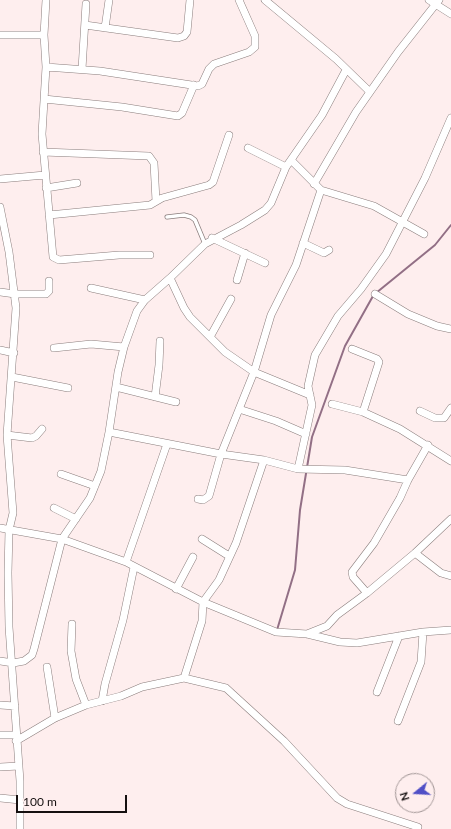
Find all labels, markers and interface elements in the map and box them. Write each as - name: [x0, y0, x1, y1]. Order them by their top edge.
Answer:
- north arrow: [395, 773, 435, 813]
- scale bar: [18, 787, 129, 813]
- text: N: [397, 791, 412, 803]
- text: 100 m: [23, 794, 57, 809]

